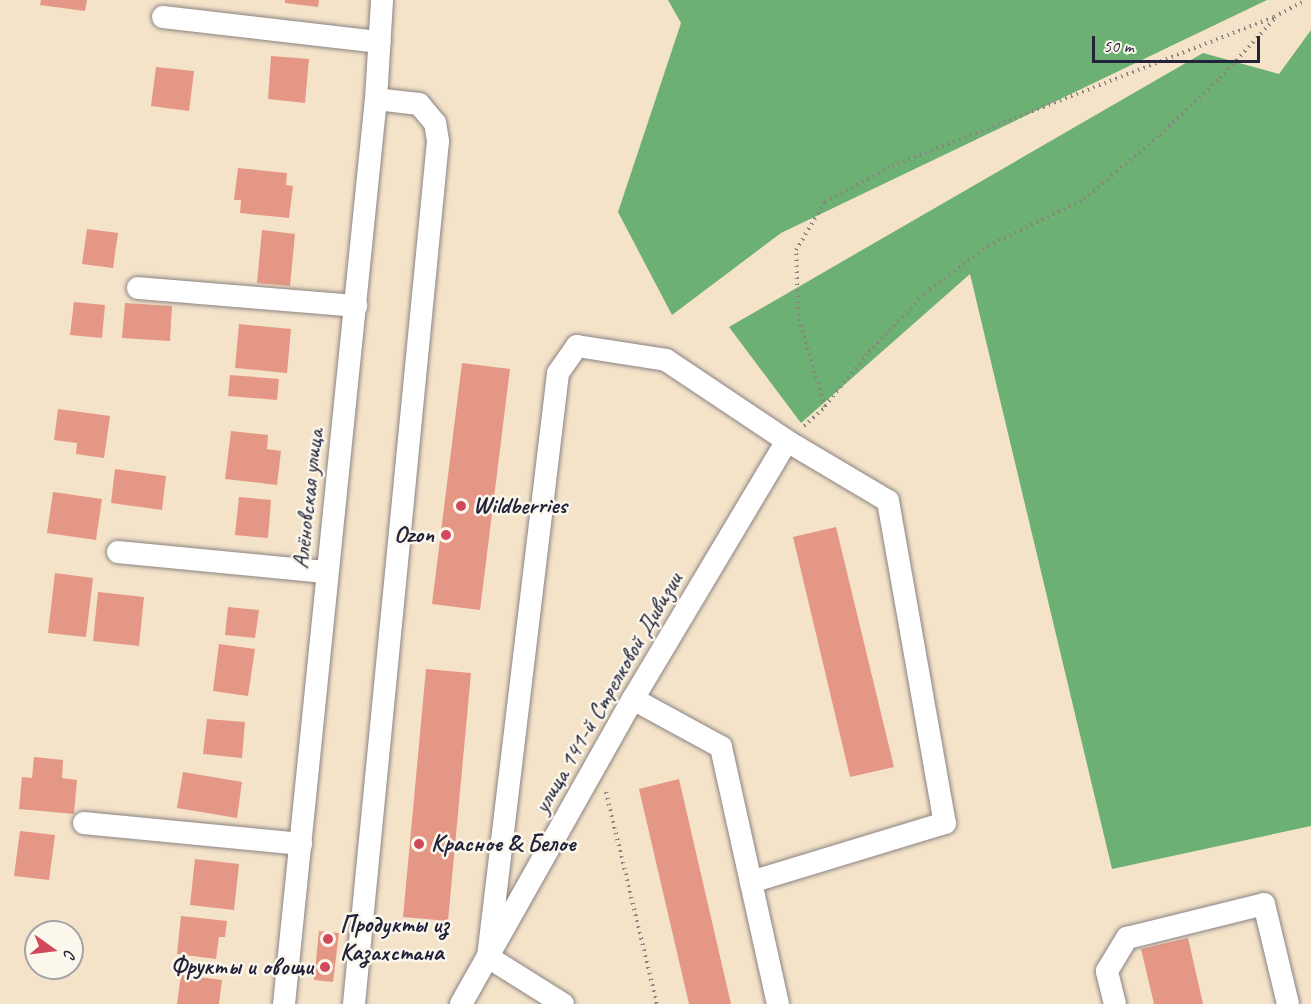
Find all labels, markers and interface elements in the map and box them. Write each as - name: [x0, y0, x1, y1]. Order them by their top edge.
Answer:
- scale bar: [1095, 24, 1263, 62]
- text: 50 m: [1103, 35, 1134, 57]
- street label: Алёновская улица: [286, 427, 330, 571]
- place label: Wildberries: [473, 492, 567, 520]
- marker: Wildberries: [454, 499, 468, 513]
- place label: Ozon: [394, 521, 434, 549]
- marker: Ozon: [439, 528, 453, 542]
- street label: улица 141-й Стрелковой Дивизии: [527, 567, 689, 819]
- place label: Красное & Белое: [431, 830, 576, 858]
- marker: Красное & Белое: [412, 837, 426, 851]
- place label: Продукты из Казахстана: [340, 911, 449, 967]
- north arrow: [24, 920, 84, 980]
- marker: Продукты из Казахстана: [321, 932, 335, 946]
- text: С: [59, 948, 80, 960]
- place label: Фрукты и овощи: [171, 953, 313, 981]
- marker: Фрукты и овощи: [318, 960, 332, 974]

